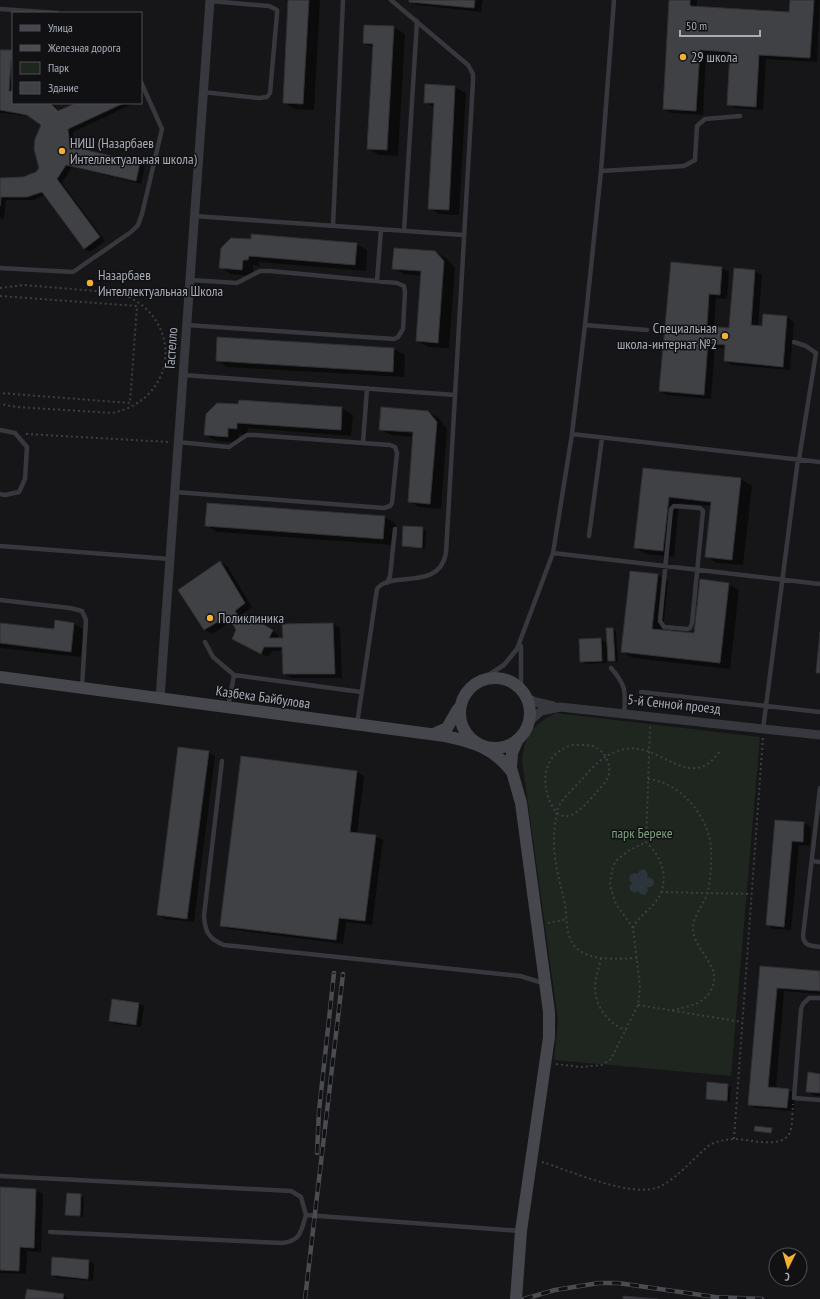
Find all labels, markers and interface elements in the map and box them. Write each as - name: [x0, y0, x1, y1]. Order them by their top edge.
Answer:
- legend: [12, 12, 142, 104]
- scale bar: [680, 12, 760, 38]
- text: 50 m: [686, 18, 707, 33]
- text: Улица: [48, 20, 73, 35]
- text: Железная дорога: [47, 40, 121, 55]
- place label: 29 школа: [691, 48, 738, 66]
- marker: 29 школа: [678, 52, 688, 62]
- text: Парк: [48, 60, 69, 75]
- text: Здание: [48, 80, 79, 95]
- place label: НИШ (Назарбаев Интеллектуальная школа): [70, 134, 198, 168]
- marker: НИШ (Назарбаев Интеллектуальная школа): [57, 146, 67, 156]
- place label: Назарбаев Интеллектуальная Школа: [98, 266, 223, 300]
- marker: Назарбаев Интеллектуальная Школа: [85, 278, 95, 288]
- place label: Специальная школа-интернат №2: [617, 319, 717, 353]
- street label: Гастелло: [161, 327, 181, 369]
- marker: Специальная школа-интернат №2: [720, 331, 730, 341]
- place label: Поликлиника: [218, 609, 284, 627]
- marker: Поликлиника: [205, 613, 215, 623]
- street label: Казбека Байбулова: [215, 681, 311, 713]
- street label: 5-й Сенной проезд: [627, 690, 721, 718]
- park label: парк Береке: [611, 824, 673, 842]
- north arrow: [768, 1247, 808, 1287]
- text: С: [784, 1270, 790, 1284]

